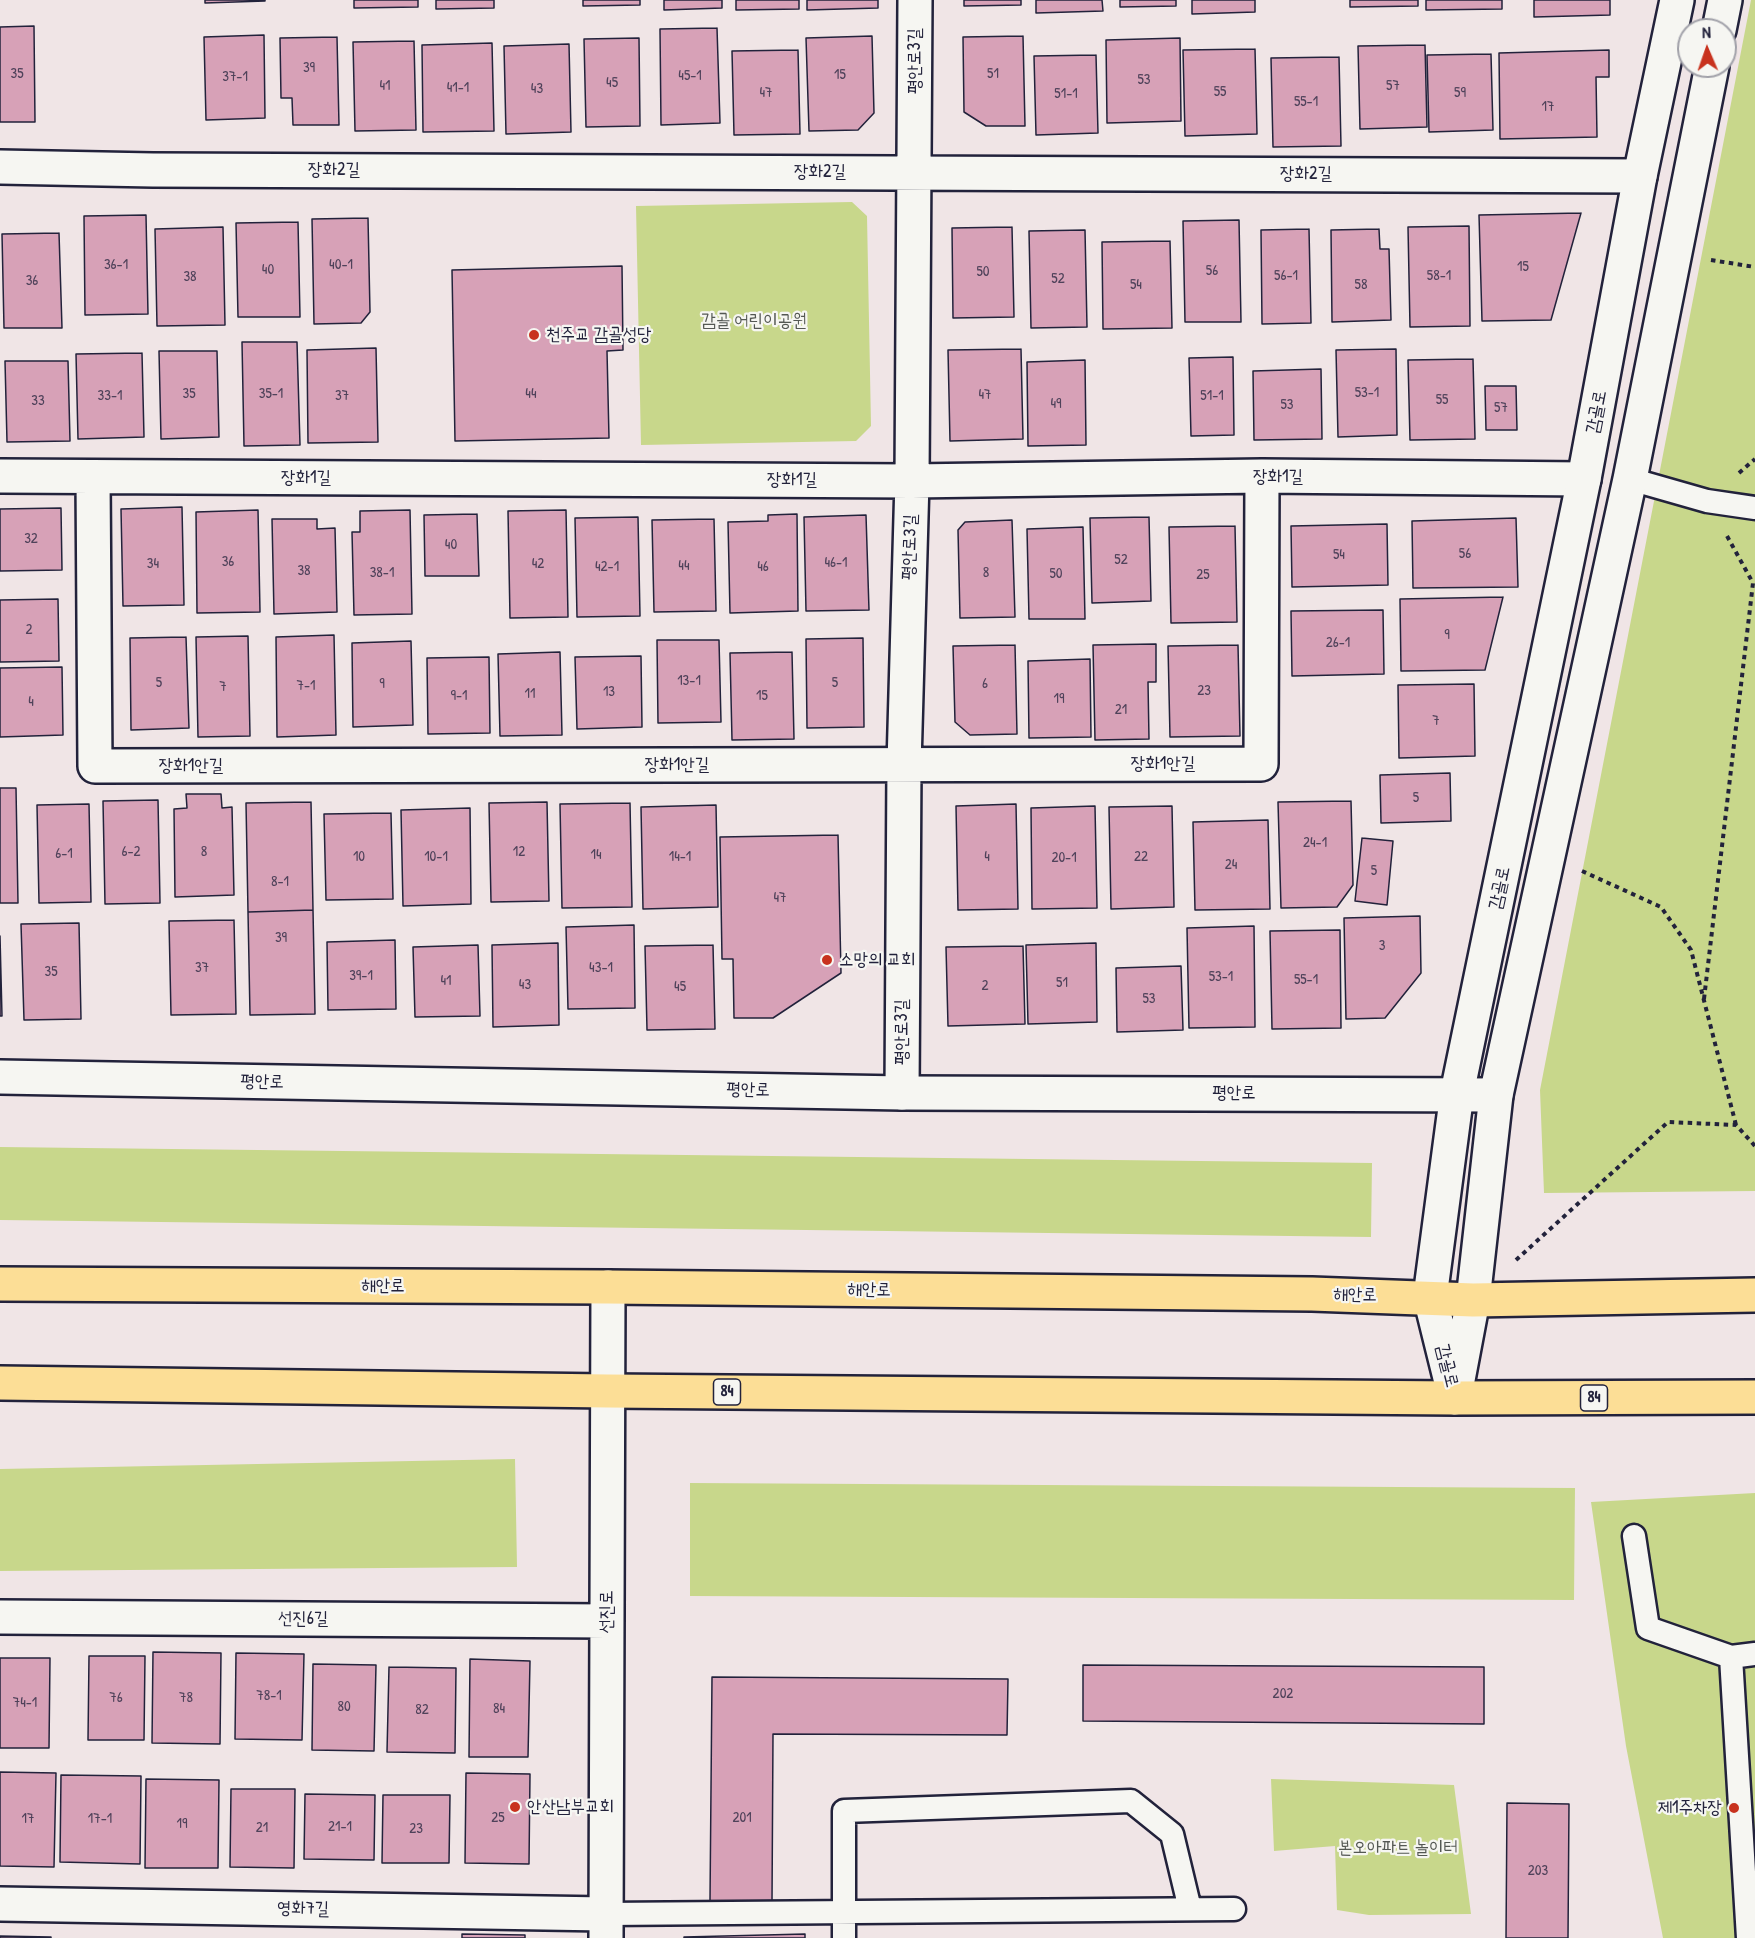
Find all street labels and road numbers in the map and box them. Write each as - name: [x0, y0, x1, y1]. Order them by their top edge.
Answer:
- street label: 평안로3길: [904, 28, 926, 94]
- street label: 장화2길: [308, 159, 360, 181]
- street label: 장화2길: [794, 161, 846, 183]
- street label: 장화2길: [1280, 163, 1332, 185]
- street label: 감골로: [1582, 389, 1612, 435]
- street label: 장화1길: [1253, 466, 1303, 488]
- street label: 장화1길: [281, 467, 331, 489]
- street label: 장화1길: [767, 469, 817, 491]
- street label: 평안로3길: [898, 514, 922, 580]
- street label: 장화1안길: [1131, 753, 1195, 775]
- street label: 장화1안길: [645, 754, 709, 776]
- street label: 장화1안길: [159, 755, 223, 777]
- street label: 감골로: [1485, 865, 1515, 911]
- street label: 평안로3길: [891, 999, 913, 1065]
- street label: 평안로: [240, 1071, 284, 1093]
- street label: 평안로: [726, 1079, 770, 1101]
- street label: 평안로: [1212, 1082, 1256, 1104]
- street label: 해안로: [361, 1275, 405, 1297]
- street label: 해안로: [847, 1279, 891, 1301]
- street label: 해안로: [1333, 1284, 1377, 1306]
- street label: 감골로: [1431, 1342, 1463, 1390]
- road number: 84: [714, 1379, 740, 1405]
- road number: 84: [1580, 1385, 1608, 1411]
- street label: 선진로: [596, 1590, 618, 1634]
- street label: 선진6길: [278, 1608, 328, 1630]
- street label: 영화7길: [277, 1898, 329, 1920]

